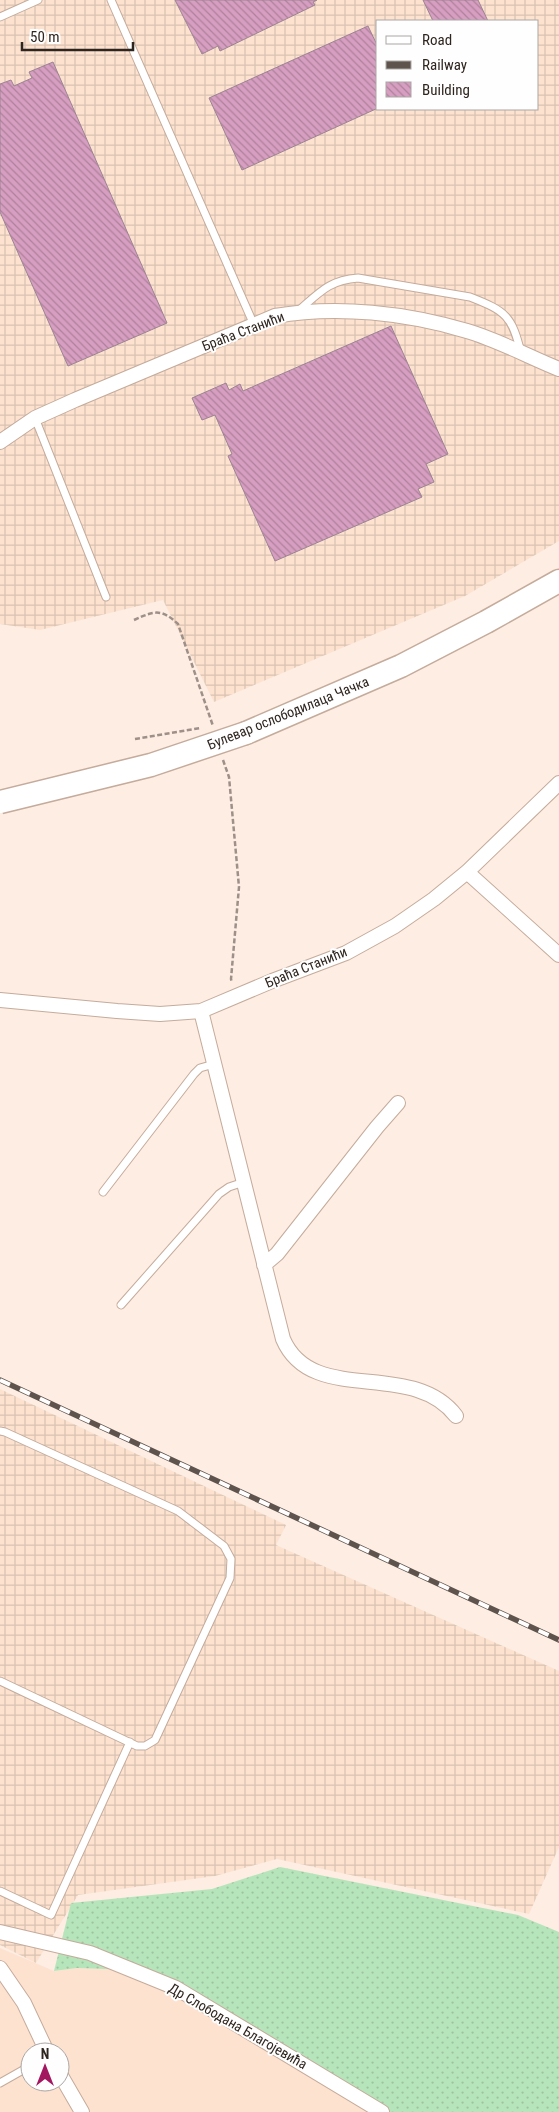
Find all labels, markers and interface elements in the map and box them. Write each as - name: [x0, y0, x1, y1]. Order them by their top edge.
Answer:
- scale bar: [22, 20, 134, 52]
- legend: [376, 20, 539, 110]
- text: 50 m: [30, 28, 60, 46]
- text: Road: [422, 31, 452, 49]
- text: Railway: [422, 56, 467, 74]
- text: Building: [422, 81, 470, 99]
- street label: Браћа Станићи: [199, 308, 287, 354]
- street label: Булевар ослободилаца Чачка: [205, 673, 371, 753]
- street label: Браћа Станићи: [263, 943, 349, 991]
- street label: Др Слободана Благојевића: [166, 1980, 310, 2072]
- north arrow: [20, 2042, 70, 2092]
- text: N: [41, 2046, 49, 2062]

